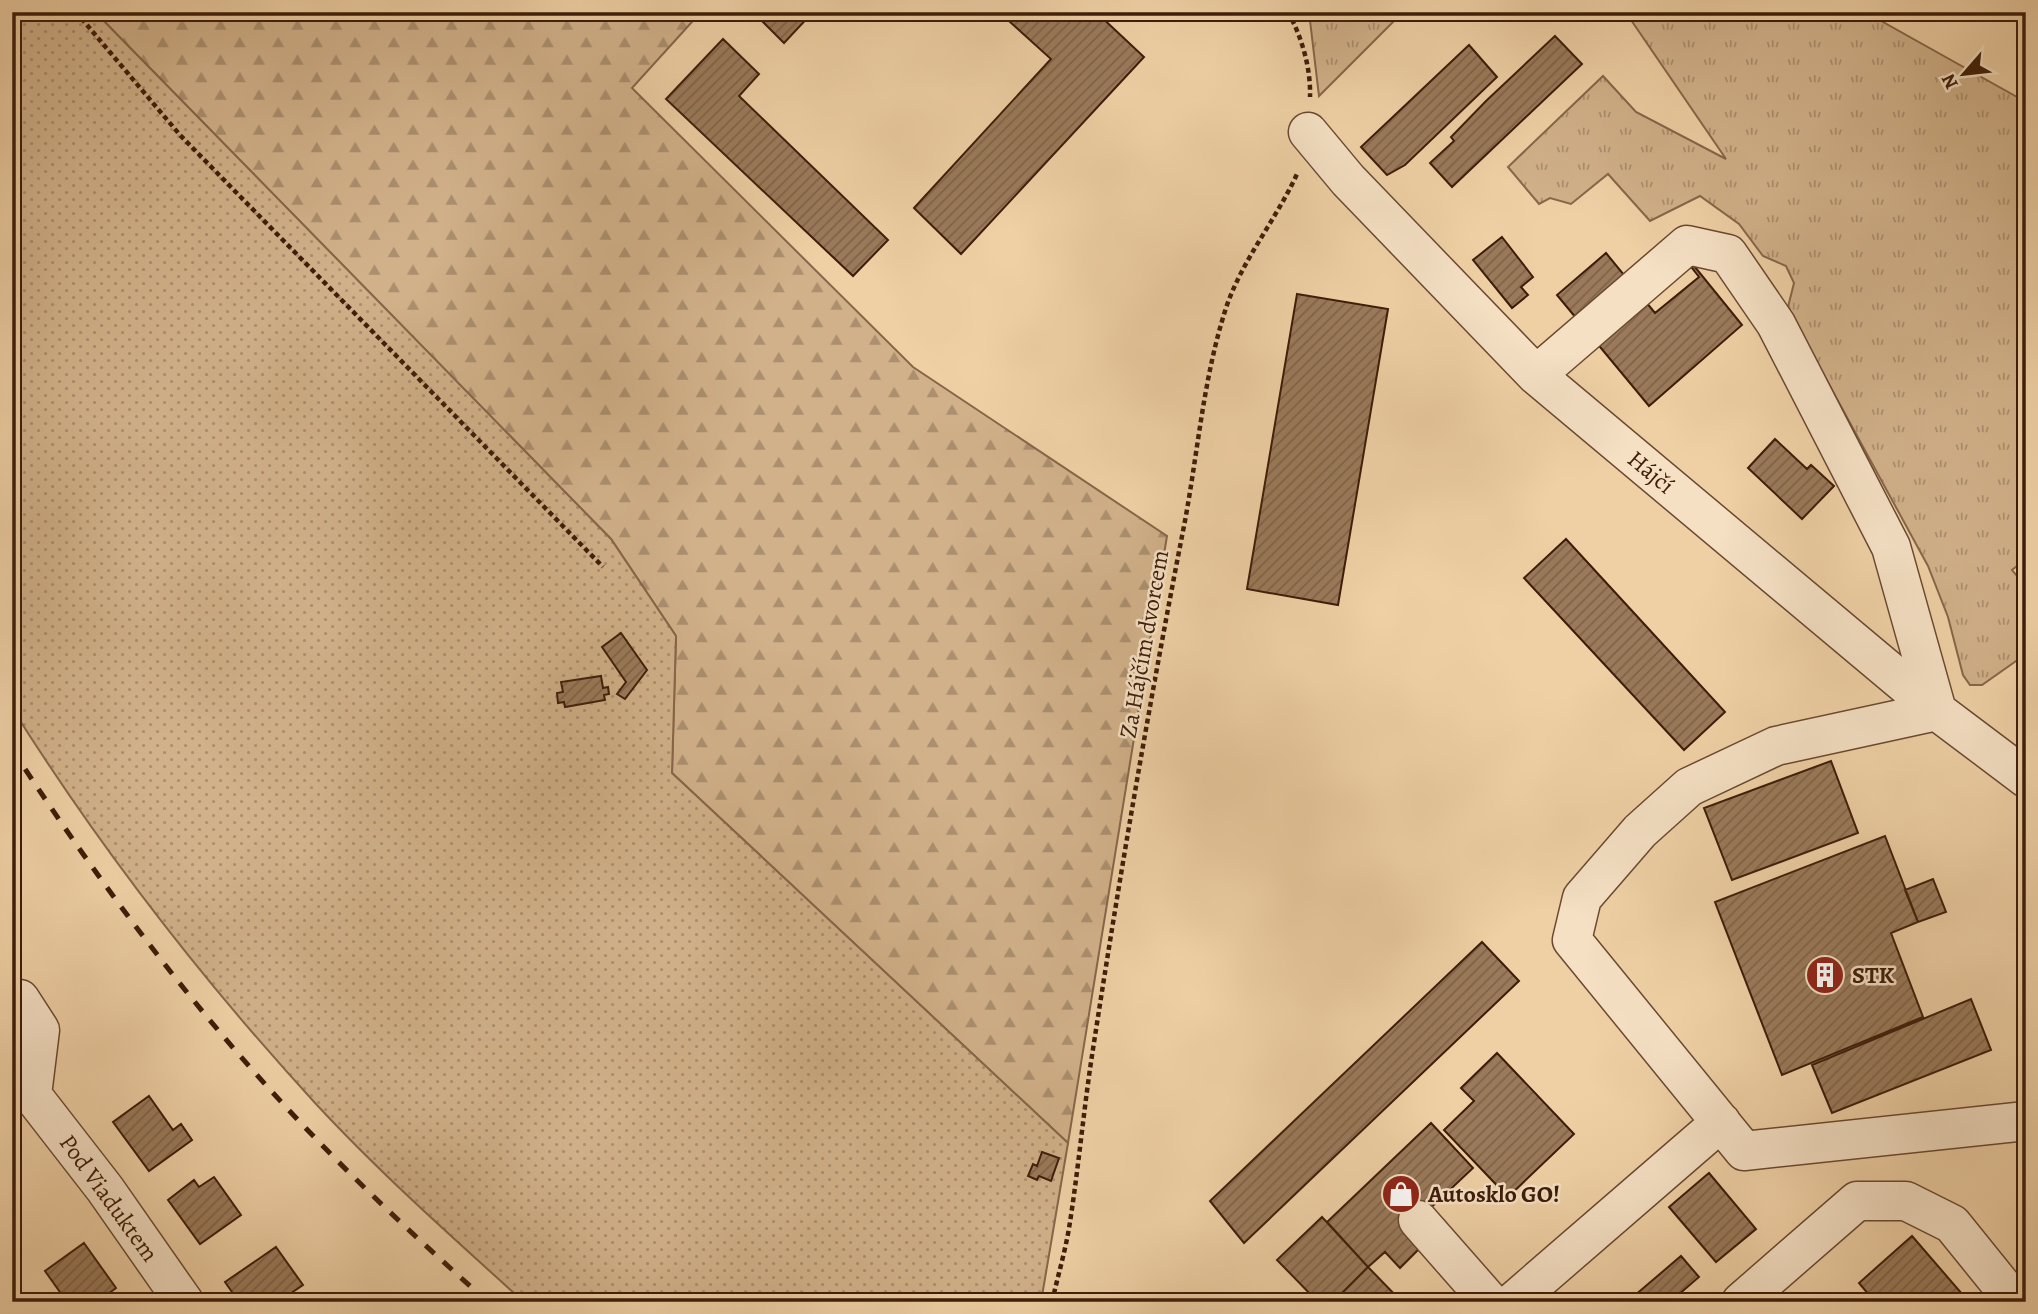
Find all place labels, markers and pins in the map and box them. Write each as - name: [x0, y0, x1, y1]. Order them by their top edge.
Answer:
- building icon: STK: [1804, 954, 1846, 996]
- place label: STK: [1852, 959, 1895, 991]
- shop icon: Autosklo GO!: [1380, 1173, 1422, 1215]
- place label: Autosklo GO!: [1427, 1178, 1560, 1210]

